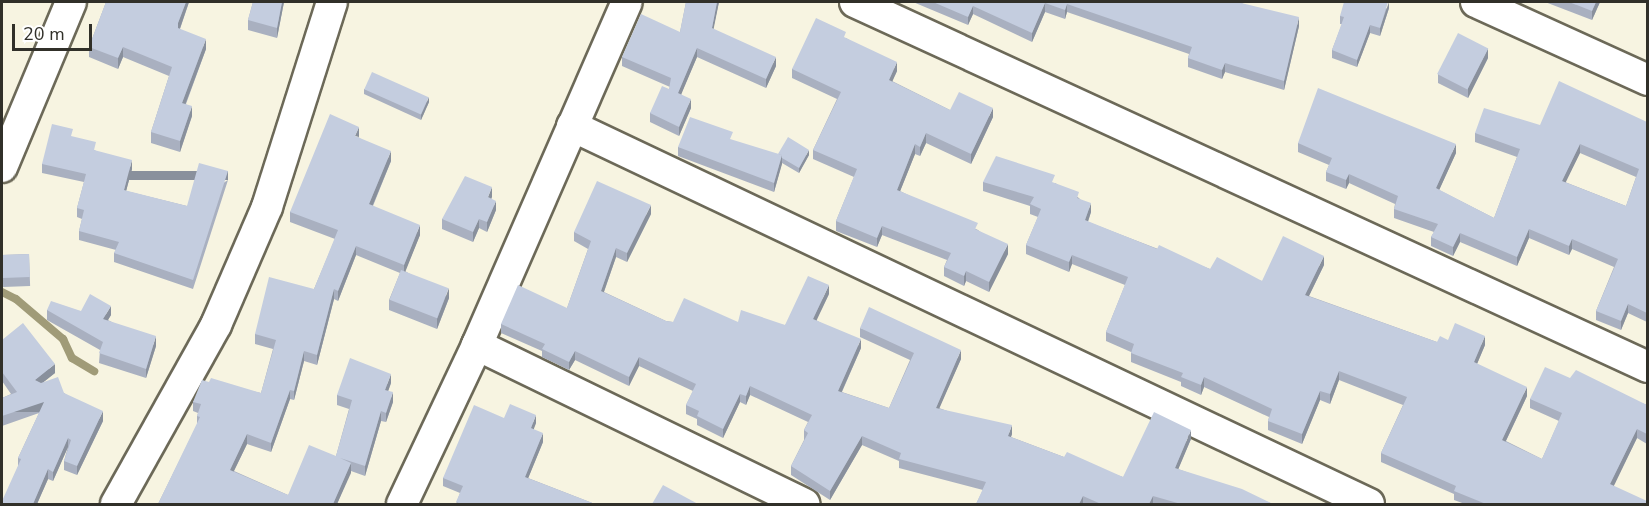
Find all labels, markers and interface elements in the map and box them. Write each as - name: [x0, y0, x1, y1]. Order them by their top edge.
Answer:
- scale bar: [15, 12, 94, 50]
- text: 20 m: [23, 22, 65, 46]

